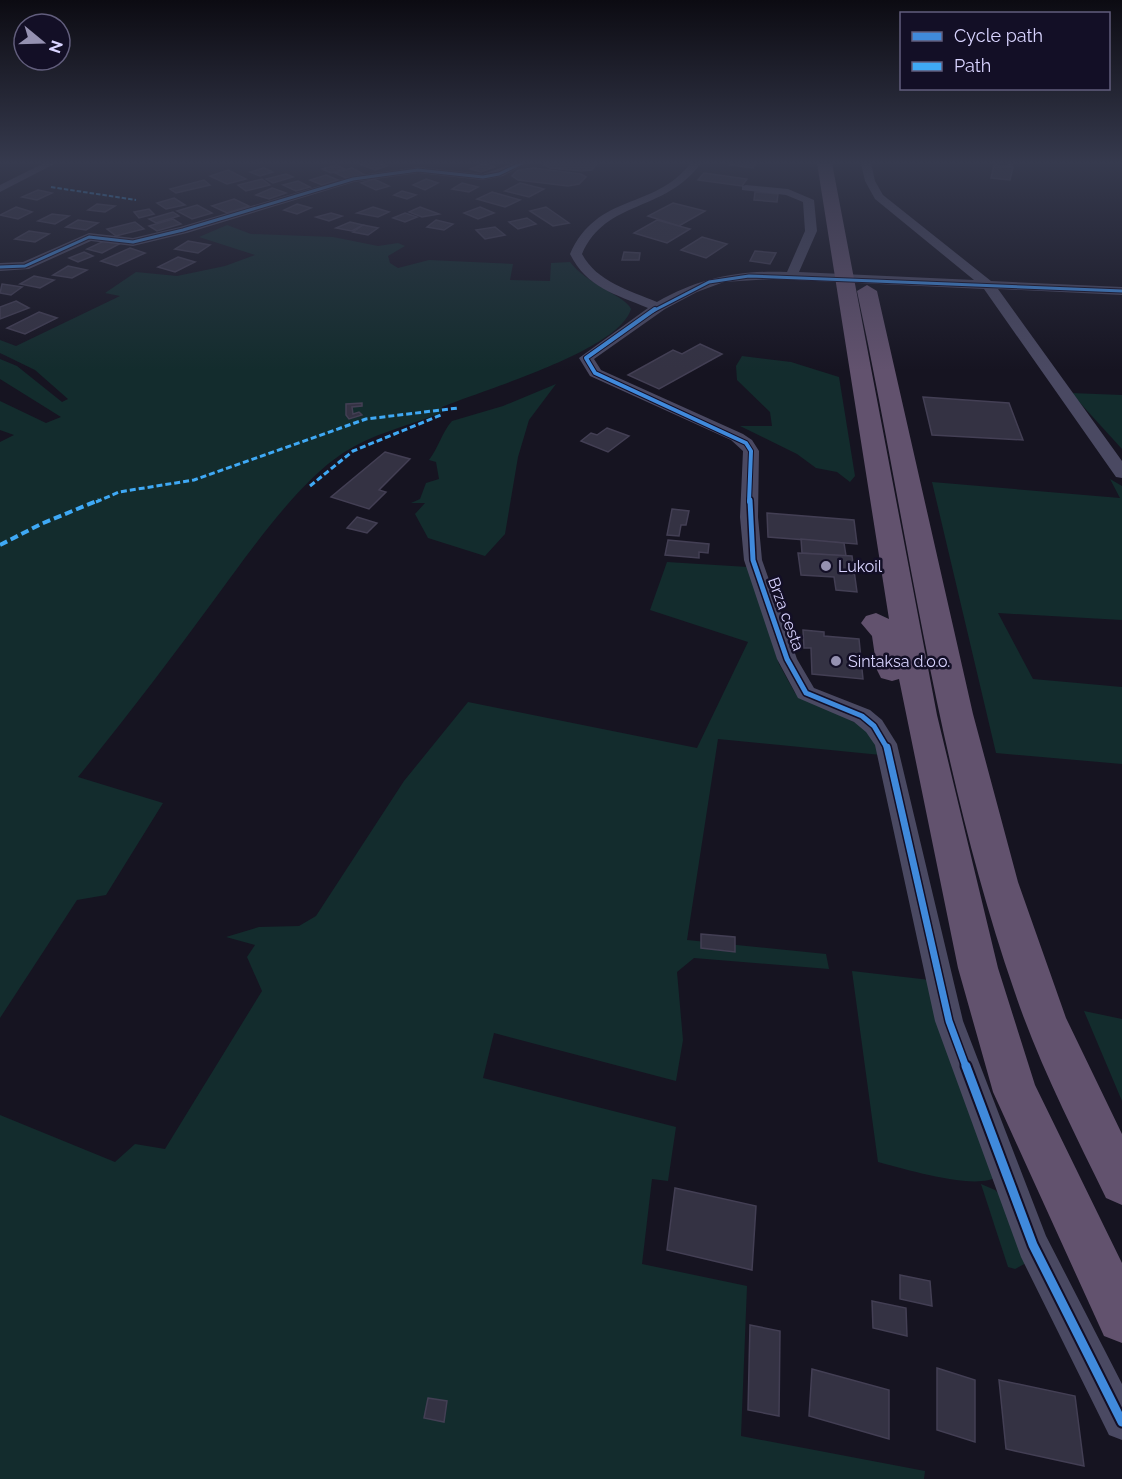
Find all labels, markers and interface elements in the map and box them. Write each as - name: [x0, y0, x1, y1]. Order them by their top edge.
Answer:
- north arrow: [12, 12, 72, 72]
- legend: [900, 12, 1110, 90]
- text: Cycle path: [954, 25, 1043, 46]
- text: N: [45, 38, 67, 56]
- text: Path: [954, 55, 991, 76]
- place label: Lukoil: [838, 557, 883, 576]
- marker: Lukoil: [819, 559, 833, 573]
- street label: Brza cesta: [764, 575, 808, 653]
- place label: Sintaksa d.o.o.: [848, 652, 950, 671]
- marker: Sintaksa d.o.o.: [829, 654, 843, 668]

